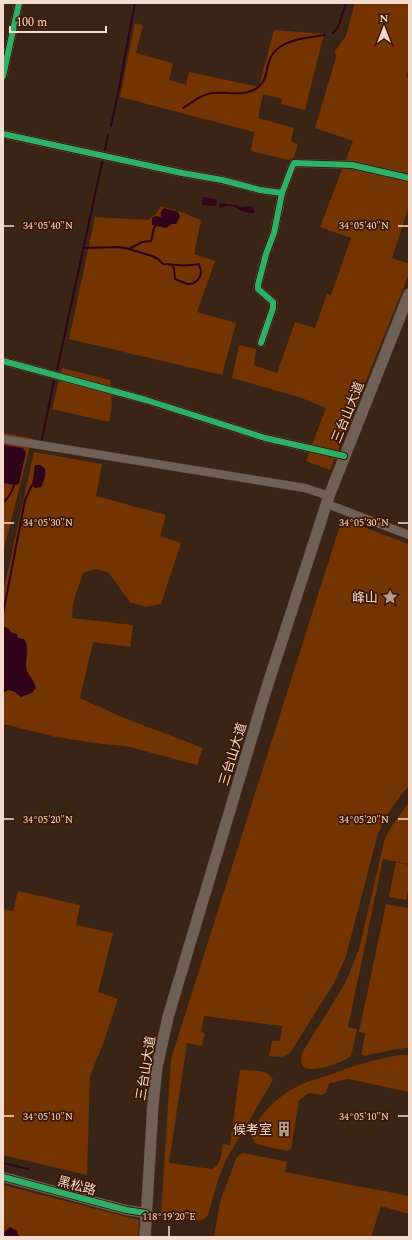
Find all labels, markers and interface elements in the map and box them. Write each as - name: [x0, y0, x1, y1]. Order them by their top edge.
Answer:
- scale bar: [10, 8, 106, 34]
- north arrow: [364, 8, 404, 48]
- text: N: [380, 10, 389, 27]
- text: 100 m: [16, 13, 47, 32]
- text: 34°05'40"N: [23, 218, 73, 234]
- text: 34°05'40"N: [339, 218, 389, 234]
- street label: 三台山大道: [326, 378, 369, 446]
- text: 34°05'30"N: [23, 515, 73, 531]
- text: 34°05'30"N: [339, 515, 389, 531]
- place label: 峰山: [352, 588, 378, 608]
- place icon: 峰山: [381, 588, 399, 606]
- street label: 三台山大道: [214, 720, 252, 788]
- text: 34°05'20"N: [23, 812, 73, 828]
- text: 34°05'20"N: [339, 812, 389, 828]
- street label: 三台山大道: [131, 1034, 161, 1102]
- text: 34°05'10"N: [23, 1109, 73, 1125]
- text: 34°05'10"N: [339, 1109, 389, 1125]
- place label: 候考室: [233, 1120, 272, 1140]
- building icon: 候考室: [275, 1120, 293, 1138]
- street label: 黑松路: [55, 1171, 98, 1201]
- text: 118°19'20"E: [142, 1209, 196, 1225]

